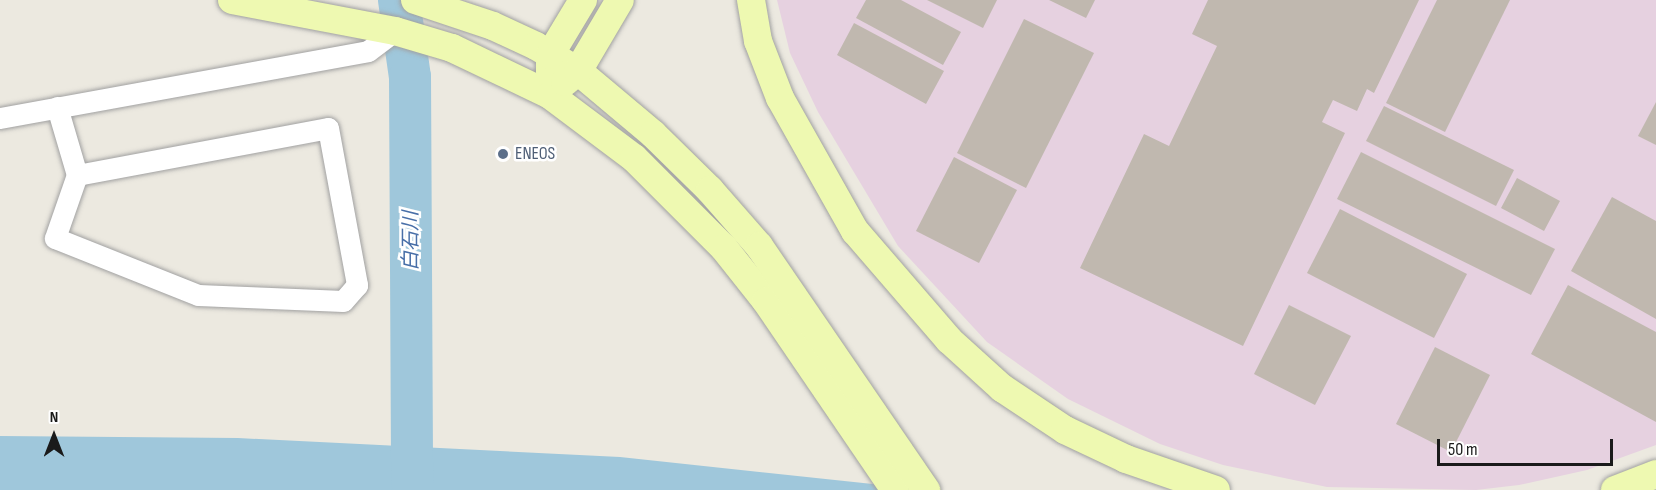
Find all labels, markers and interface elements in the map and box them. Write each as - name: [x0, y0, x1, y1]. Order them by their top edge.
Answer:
- place label: ENEOS: [515, 143, 555, 165]
- marker: ENEOS: [496, 147, 510, 161]
- water label: 白石川: [399, 211, 423, 271]
- north arrow: [24, 406, 84, 466]
- text: N: [50, 408, 58, 427]
- scale bar: [1440, 427, 1616, 465]
- text: 50 m: [1448, 439, 1478, 460]

